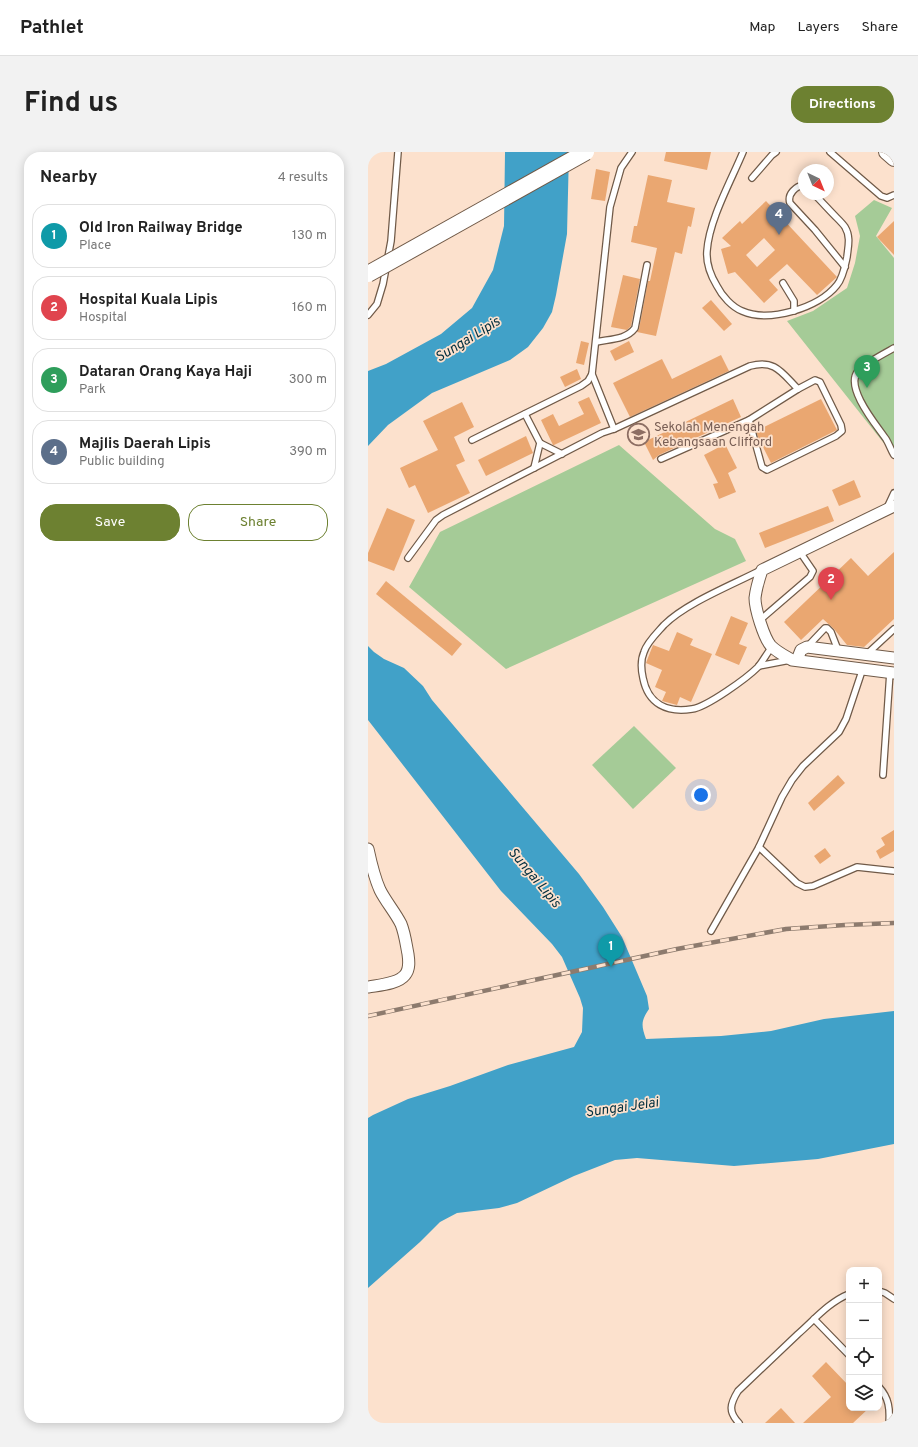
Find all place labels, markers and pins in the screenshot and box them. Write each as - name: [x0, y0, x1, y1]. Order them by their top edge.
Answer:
- pin: 4: [766, 202, 792, 235]
- pin: 3: [854, 355, 880, 388]
- place label: Sekolah Menengah Kebangsaan Clifford: [654, 420, 772, 451]
- school or university icon: Sekolah Menengah Kebangsaan Clifford: [626, 422, 652, 448]
- pin: 2: [818, 567, 844, 600]
- pin: 1: [598, 934, 624, 967]

